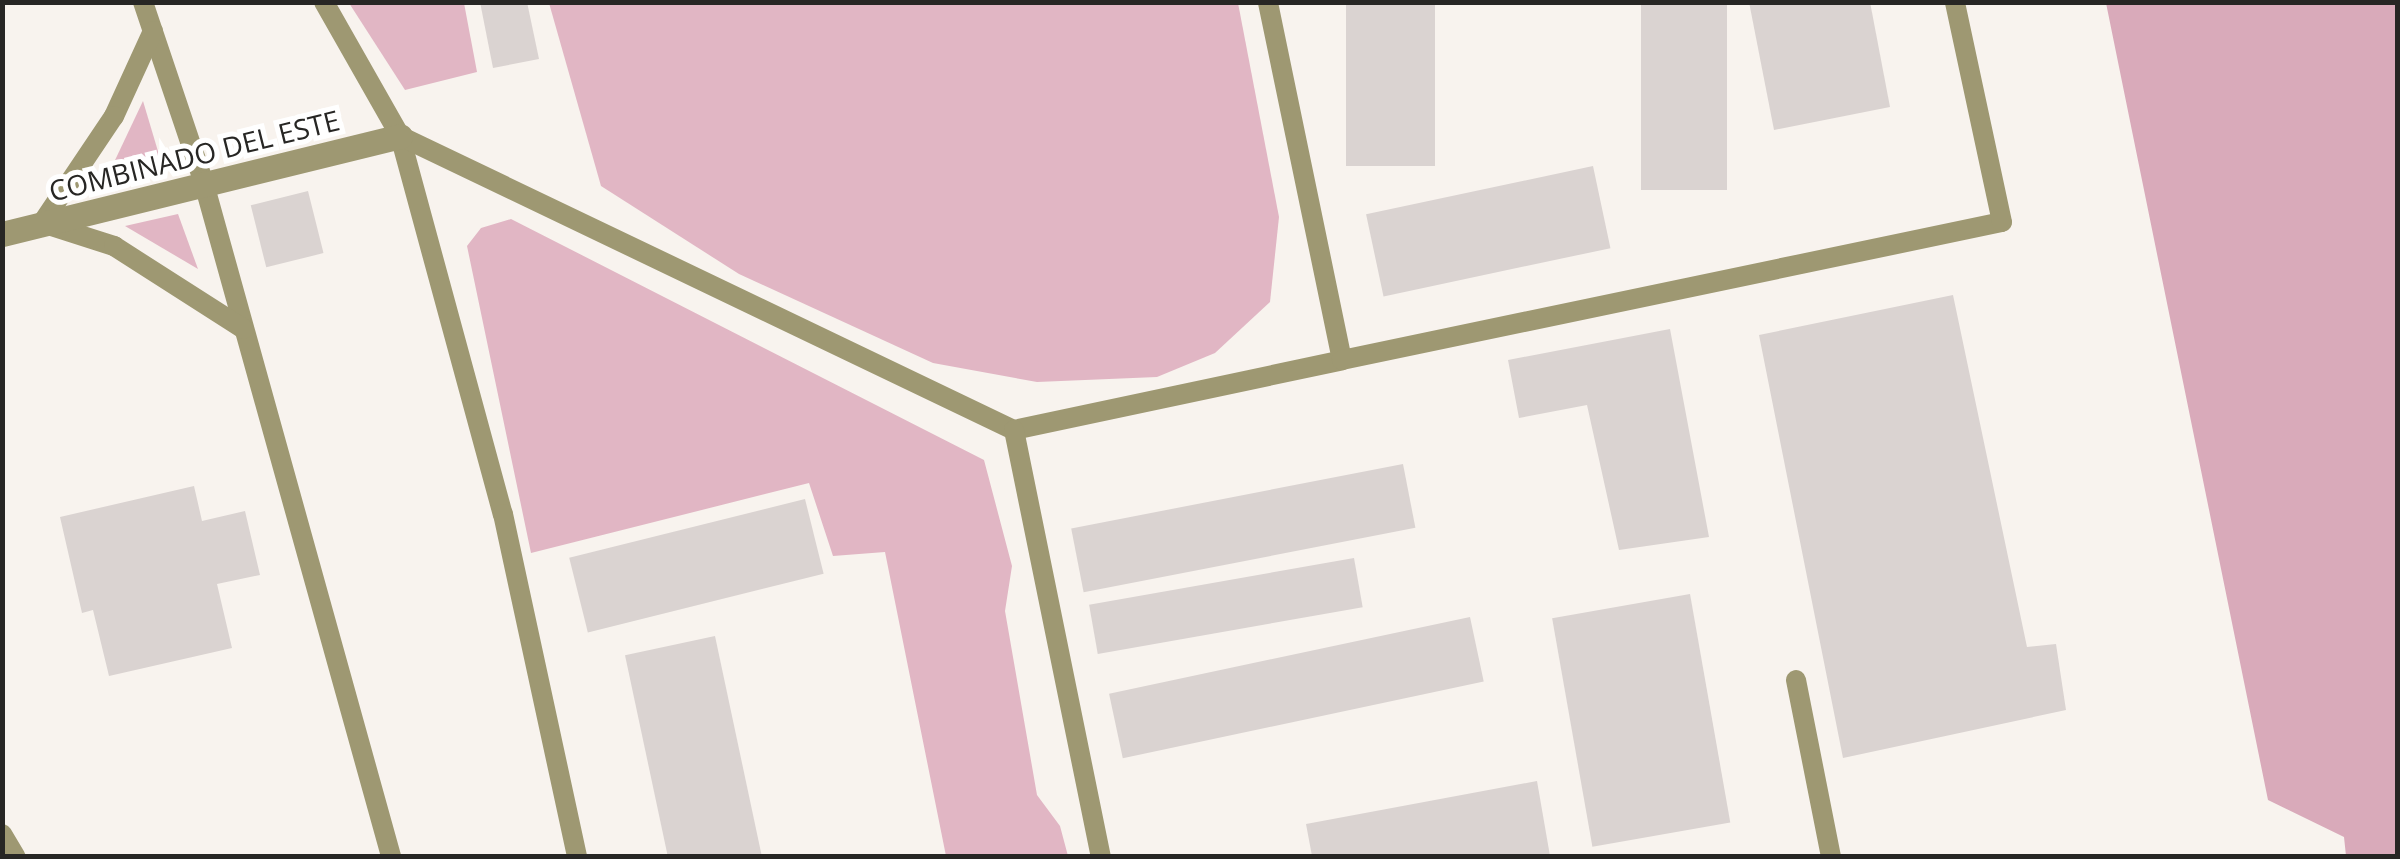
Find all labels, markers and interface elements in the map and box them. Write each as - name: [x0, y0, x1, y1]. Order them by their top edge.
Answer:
- street label: COMBINADO DEL ESTE: [45, 103, 343, 207]

